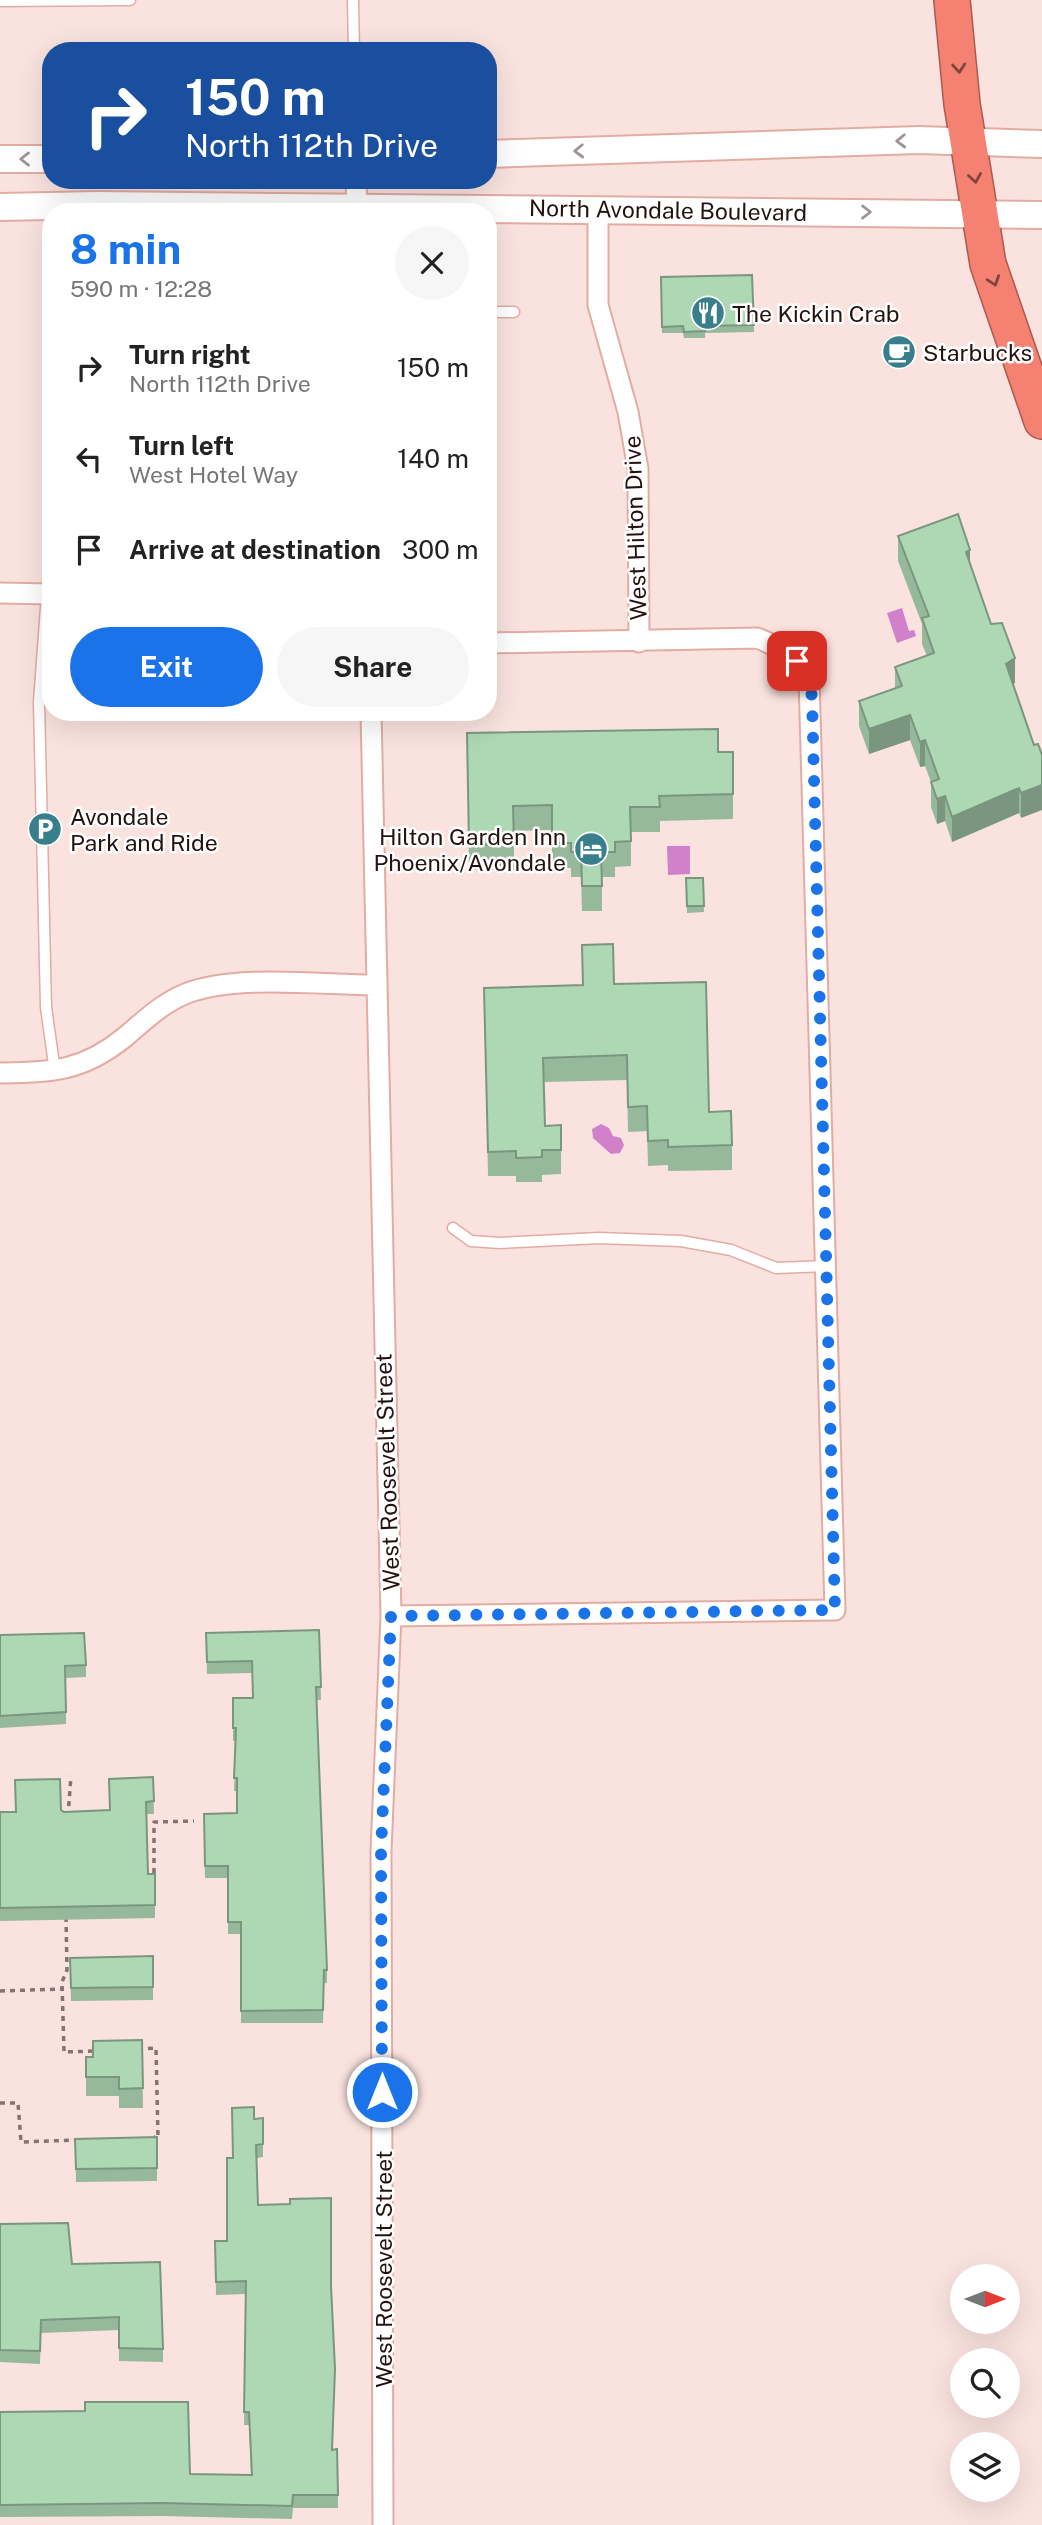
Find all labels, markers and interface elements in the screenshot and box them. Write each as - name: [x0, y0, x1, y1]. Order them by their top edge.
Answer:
- one-way arrow: [951, 62, 966, 74]
- text: 150 m: [185, 68, 326, 126]
- icon: right: [70, 70, 161, 161]
- text: North 112th Drive: [185, 127, 438, 164]
- one-way arrow: [895, 133, 906, 149]
- one-way arrow: [574, 143, 585, 158]
- one-way arrow: [20, 151, 30, 167]
- one-way arrow: [967, 172, 982, 184]
- street label: North Avondale Boulevard: [529, 194, 807, 226]
- one-way arrow: [861, 204, 871, 220]
- text: 8 min: [70, 224, 182, 273]
- button: close: [395, 226, 469, 300]
- one-way arrow: [986, 274, 1000, 287]
- text: 590 m · 12:28: [70, 275, 212, 302]
- restaurant icon: The Kickin Crab: [689, 294, 727, 332]
- place label: The Kickin Crab: [732, 300, 900, 327]
- cafe icon: Starbucks: [880, 333, 918, 371]
- text: Turn right: [129, 339, 251, 370]
- place label: Starbucks: [923, 339, 1032, 366]
- icon: right: [70, 349, 108, 387]
- text: 150 m: [397, 352, 469, 383]
- text: North 112th Drive: [129, 370, 311, 397]
- text: Turn left: [129, 430, 234, 461]
- street label: West Hilton Drive: [618, 435, 652, 621]
- icon: left: [70, 440, 108, 478]
- text: 140 m: [397, 443, 469, 474]
- text: West Hotel Way: [129, 461, 298, 488]
- icon: arrive: [70, 531, 108, 569]
- text: Arrive at destination: [129, 534, 381, 565]
- text: 300 m: [402, 534, 479, 565]
- button: Exit: [70, 627, 263, 707]
- button: Share: [277, 627, 469, 707]
- pin: [767, 631, 827, 691]
- icon: arrive: [778, 642, 816, 680]
- place label: Avondale Park and Ride: [70, 803, 218, 856]
- parking icon: Avondale Park and Ride: [26, 810, 64, 848]
- place label: Hilton Garden Inn Phoenix/Avondale: [374, 823, 566, 876]
- hotel icon: Hilton Garden Inn Phoenix/Avondale: [572, 830, 610, 868]
- street label: West Roosevelt Street: [369, 1353, 405, 1591]
- position arrow: [345, 2055, 419, 2129]
- street label: West Roosevelt Street: [370, 2150, 397, 2388]
- north arrow: [950, 2264, 1020, 2334]
- map controls: [950, 2264, 1020, 2502]
- button: search: [950, 2348, 1020, 2418]
- button: layers: [950, 2432, 1020, 2502]

